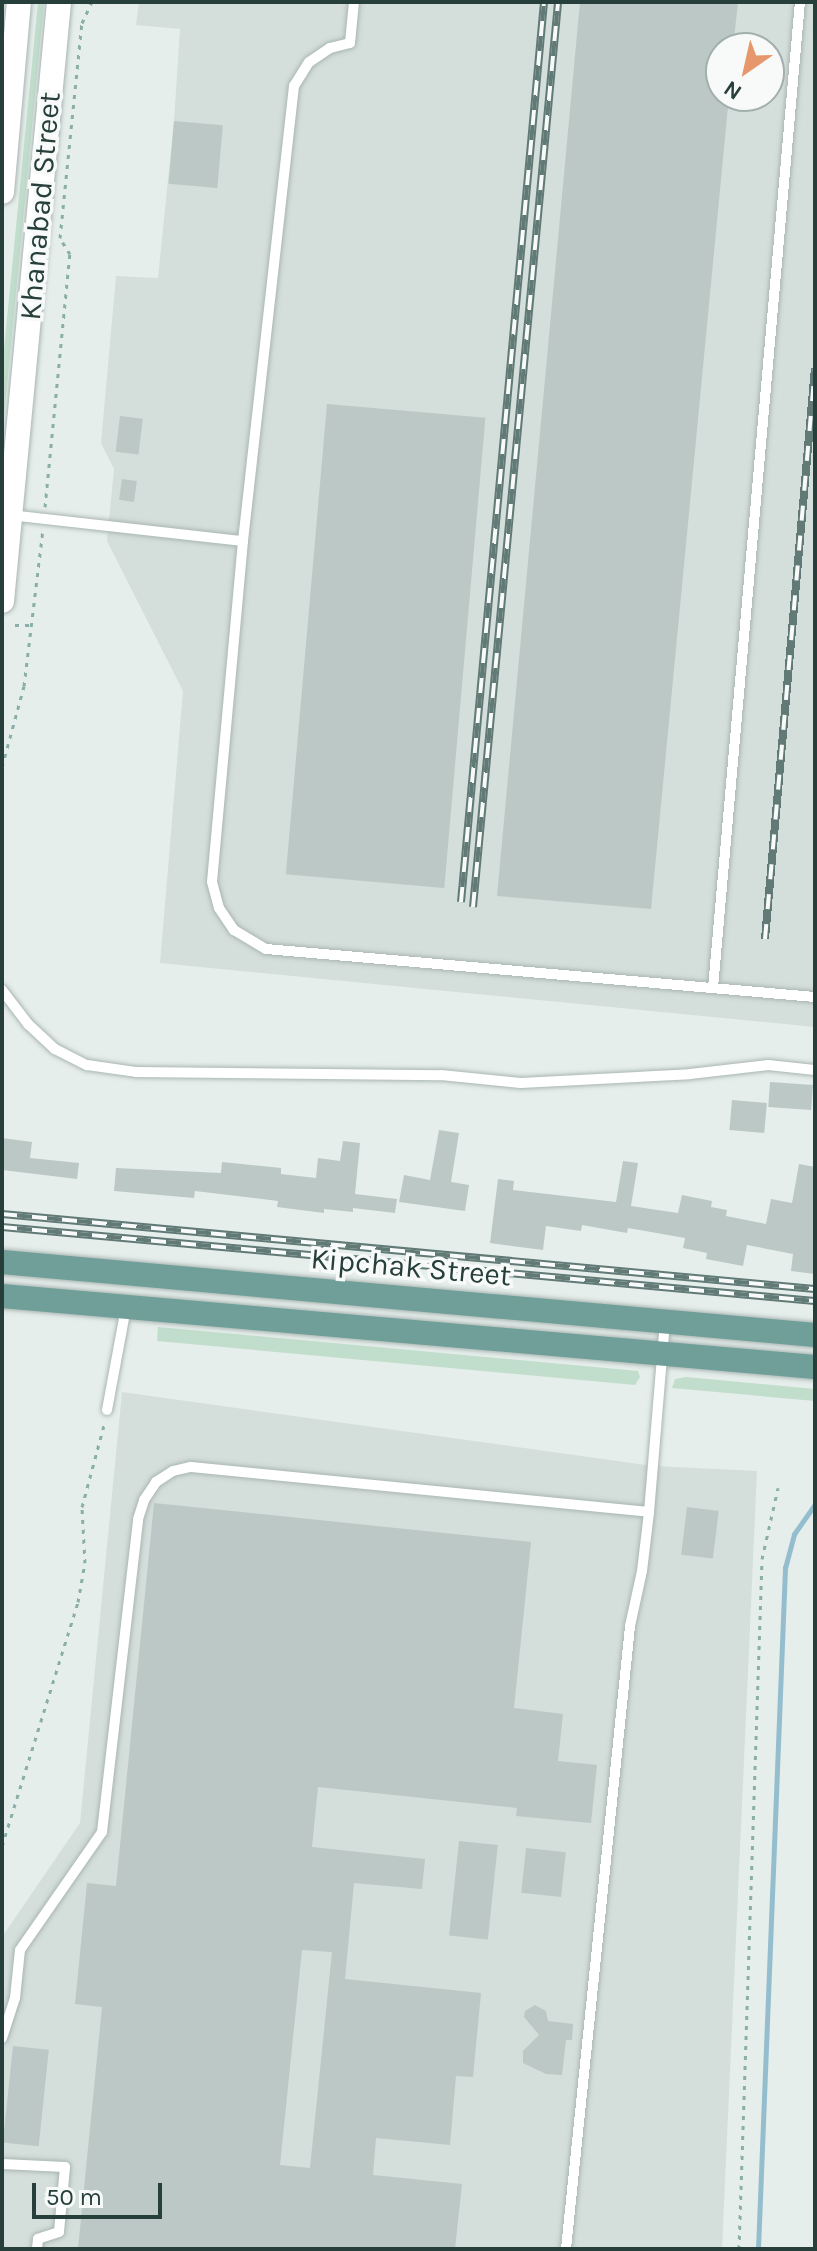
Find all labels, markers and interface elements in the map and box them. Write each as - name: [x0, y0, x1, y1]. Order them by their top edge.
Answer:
- north arrow: [705, 32, 785, 112]
- text: N: [719, 75, 747, 105]
- street label: Khanabad Street: [12, 90, 68, 322]
- street label: Kipchak Street: [309, 1240, 513, 1294]
- scale bar: [36, 2167, 166, 2217]
- text: 50 m: [46, 2183, 102, 2211]

